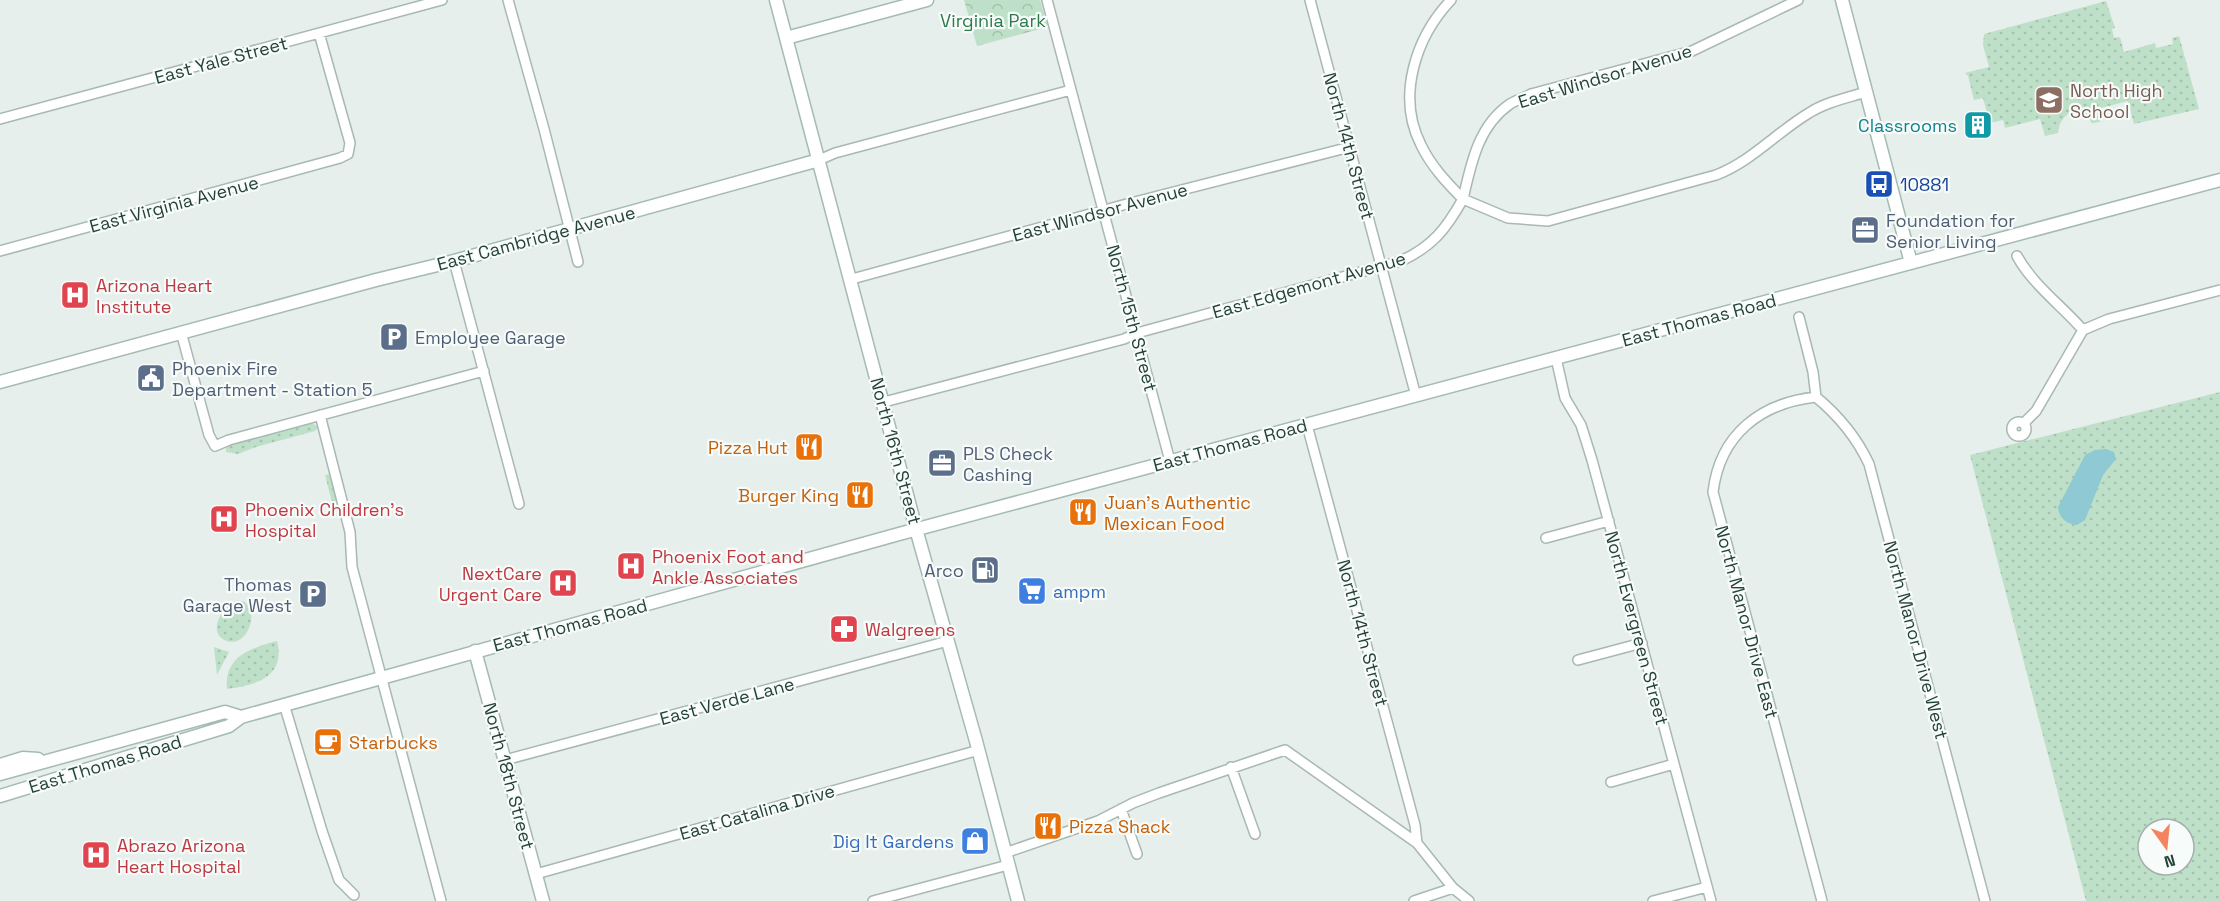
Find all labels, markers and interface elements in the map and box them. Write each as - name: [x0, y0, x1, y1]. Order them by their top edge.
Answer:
- park label: Virginia Park: [940, 9, 1046, 32]
- street label: East Yale Street: [152, 31, 290, 89]
- street label: East Windsor Avenue: [1515, 39, 1695, 113]
- street label: North 14th Street: [1318, 70, 1380, 222]
- place label: North High School: [2070, 79, 2163, 123]
- school or university icon: North High School: [2033, 84, 2065, 116]
- building icon: Classrooms: [1962, 109, 1994, 141]
- place label: Classrooms: [1858, 114, 1957, 137]
- bus stop icon: 10881: [1863, 168, 1895, 200]
- street label: East Virginia Avenue: [87, 170, 261, 238]
- place label: 10881: [1900, 173, 1949, 196]
- street label: East Windsor Avenue: [1010, 178, 1190, 246]
- street label: East Cambridge Avenue: [434, 200, 638, 276]
- place label: Foundation for Senior Living: [1886, 209, 2015, 253]
- office icon: Foundation for Senior Living: [1849, 214, 1881, 246]
- street label: North 15th Street: [1101, 242, 1163, 394]
- street label: East Edgemont Avenue: [1210, 246, 1408, 324]
- place label: Arizona Heart Institute: [96, 274, 213, 318]
- hospital icon: Arizona Heart Institute: [59, 279, 91, 311]
- street label: East Thomas Road: [1619, 288, 1779, 352]
- parking icon: Employee Garage: [378, 321, 410, 353]
- place label: Employee Garage: [415, 326, 566, 349]
- place label: Phoenix Fire Department - Station 5: [172, 357, 372, 401]
- public building icon: Phoenix Fire Department - Station 5: [135, 362, 167, 394]
- street label: North 16th Street: [865, 375, 927, 527]
- street label: East Thomas Road: [1150, 413, 1310, 477]
- restaurant icon: Pizza Hut: [793, 431, 825, 463]
- place label: Pizza Hut: [708, 436, 788, 459]
- place label: PLS Check Cashing: [963, 442, 1053, 486]
- office icon: PLS Check Cashing: [926, 447, 958, 479]
- restaurant icon: Burger King: [844, 479, 876, 511]
- place label: Burger King: [738, 484, 839, 507]
- place label: Juan's Authentic Mexican Food: [1104, 491, 1251, 535]
- restaurant icon: Juan's Authentic Mexican Food: [1067, 496, 1099, 528]
- place label: Phoenix Children's Hospital: [245, 498, 404, 542]
- hospital icon: Phoenix Children's Hospital: [208, 503, 240, 535]
- street label: North Manor Drive East: [1710, 523, 1784, 721]
- street label: North Evergreen Street: [1600, 528, 1674, 728]
- street label: North Manor Drive West: [1878, 538, 1954, 742]
- place label: Phoenix Foot and Ankle Associates: [652, 545, 804, 589]
- hospital icon: Phoenix Foot and Ankle Associates: [615, 550, 647, 582]
- fuel station icon: Arco: [969, 554, 1001, 586]
- street label: North 14th Street: [1332, 557, 1394, 709]
- place label: Arco: [924, 559, 964, 582]
- place label: NextCare Urgent Care: [439, 562, 542, 606]
- hospital icon: NextCare Urgent Care: [547, 567, 579, 599]
- place label: Thomas Garage West: [183, 573, 292, 617]
- supermarket icon: ampm: [1016, 575, 1048, 607]
- parking icon: Thomas Garage West: [297, 578, 329, 610]
- place label: ampm: [1053, 580, 1106, 603]
- street label: East Thomas Road: [490, 593, 650, 657]
- pharmacy icon: Walgreens: [828, 613, 860, 645]
- place label: Walgreens: [865, 618, 955, 641]
- street label: East Verde Lane: [657, 672, 797, 730]
- street label: North 18th Street: [478, 700, 540, 852]
- cafe icon: Starbucks: [312, 726, 344, 758]
- street label: East Thomas Road: [26, 730, 184, 798]
- place label: Starbucks: [349, 731, 438, 754]
- street label: East Catalina Drive: [677, 779, 837, 845]
- restaurant icon: Pizza Shack: [1032, 810, 1064, 842]
- place label: Pizza Shack: [1069, 815, 1171, 838]
- north arrow: [2136, 817, 2196, 877]
- shop icon: Dig It Gardens: [959, 825, 991, 857]
- place label: Dig It Gardens: [833, 830, 954, 853]
- place label: Abrazo Arizona Heart Hospital: [117, 834, 245, 878]
- hospital icon: Abrazo Arizona Heart Hospital: [80, 839, 112, 871]
- text: N: [2162, 849, 2178, 873]

